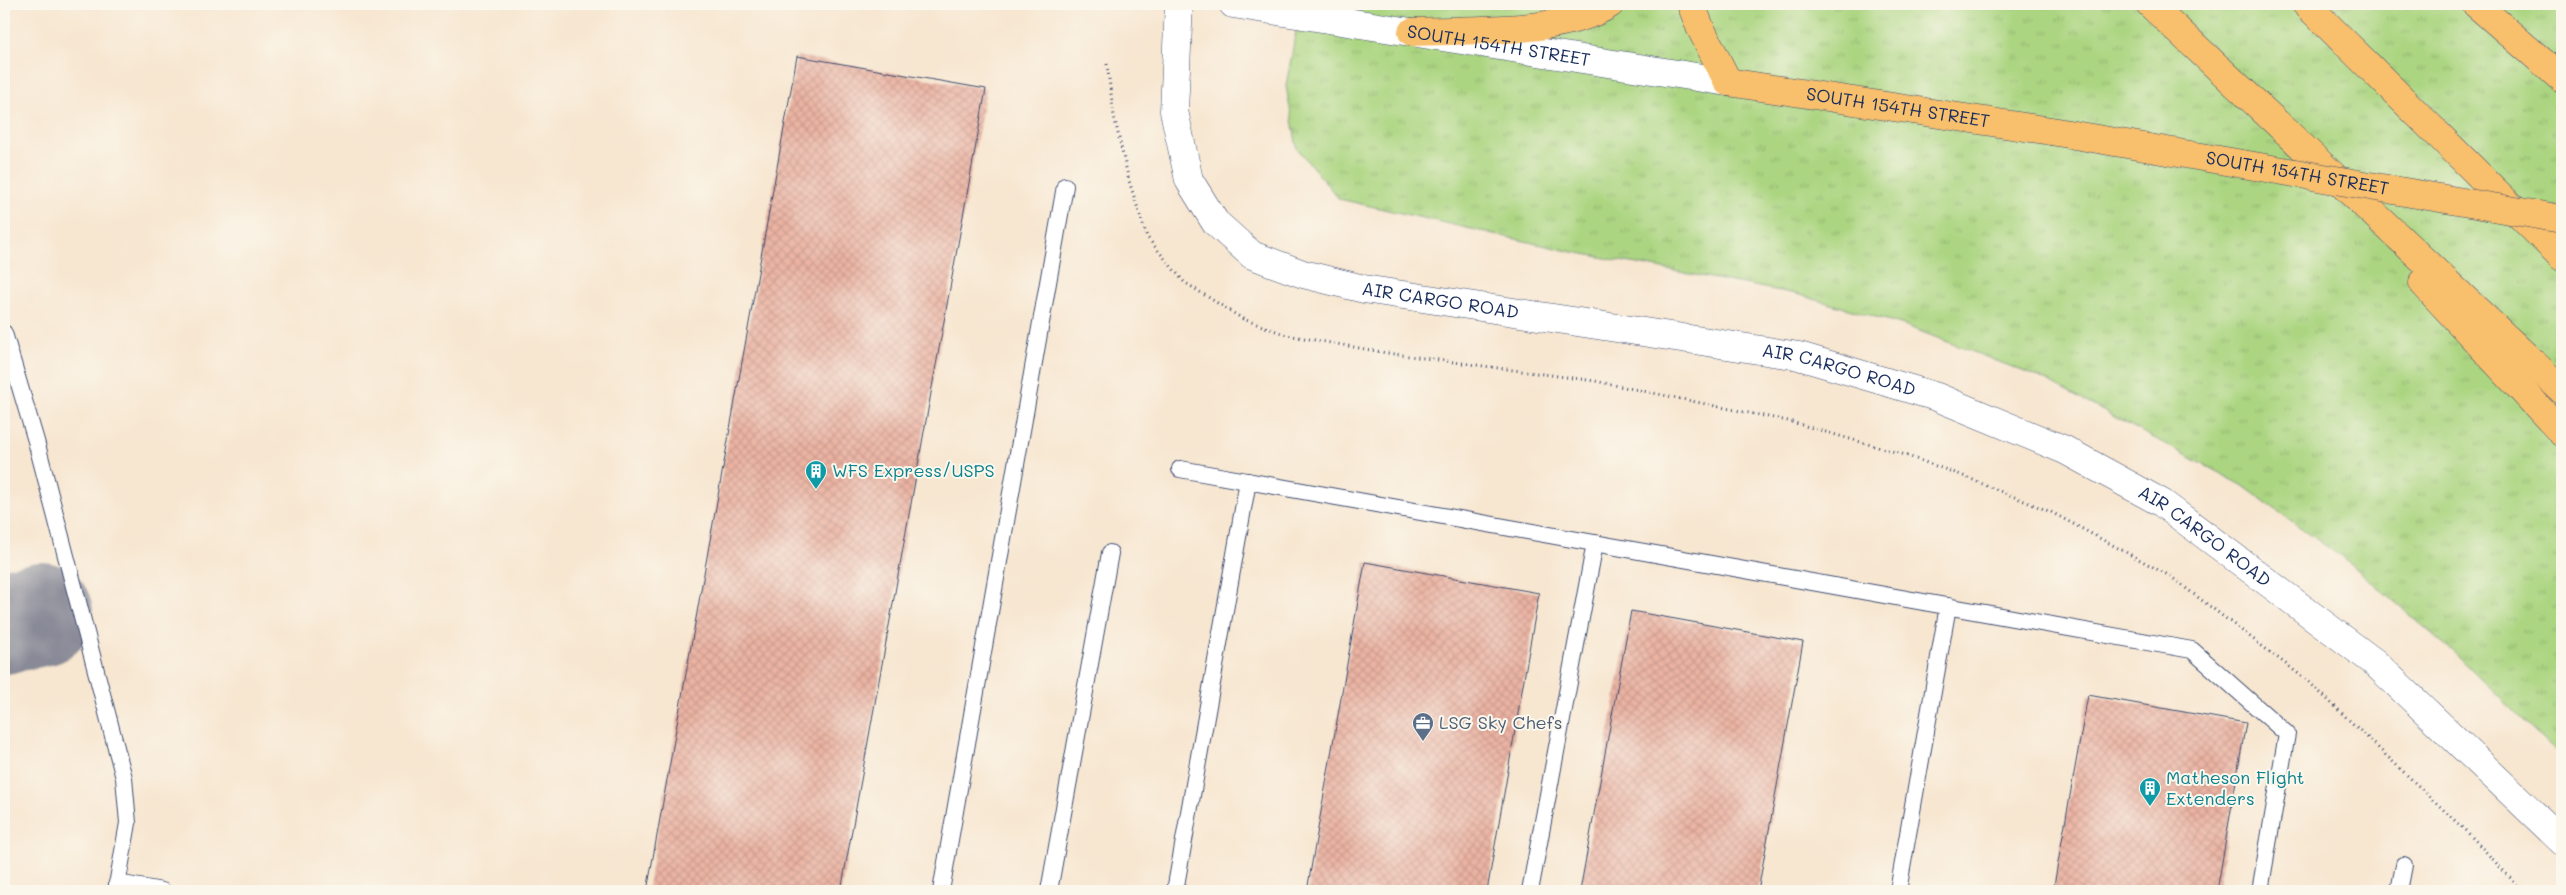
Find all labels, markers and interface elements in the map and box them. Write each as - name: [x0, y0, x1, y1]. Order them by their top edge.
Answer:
- street label: SOUTH 154TH STREET: [1406, 19, 1592, 71]
- street label: SOUTH 154TH STREET: [1805, 81, 1992, 133]
- street label: SOUTH 154TH STREET: [2204, 145, 2391, 200]
- street label: AIR CARGO ROAD: [1360, 276, 1521, 324]
- street label: AIR CARGO ROAD: [1760, 337, 1919, 401]
- place label: WFS Express/USPS: [832, 458, 995, 482]
- building icon: WFS Express/USPS: [804, 459, 828, 490]
- street label: AIR CARGO ROAD: [2134, 479, 2276, 592]
- place label: LSG Sky Chefs: [1439, 710, 1562, 734]
- office icon: LSG Sky Chefs: [1411, 711, 1435, 742]
- place label: Matheson Flight Extenders: [2166, 765, 2305, 810]
- building icon: Matheson Flight Extenders: [2138, 776, 2162, 807]

